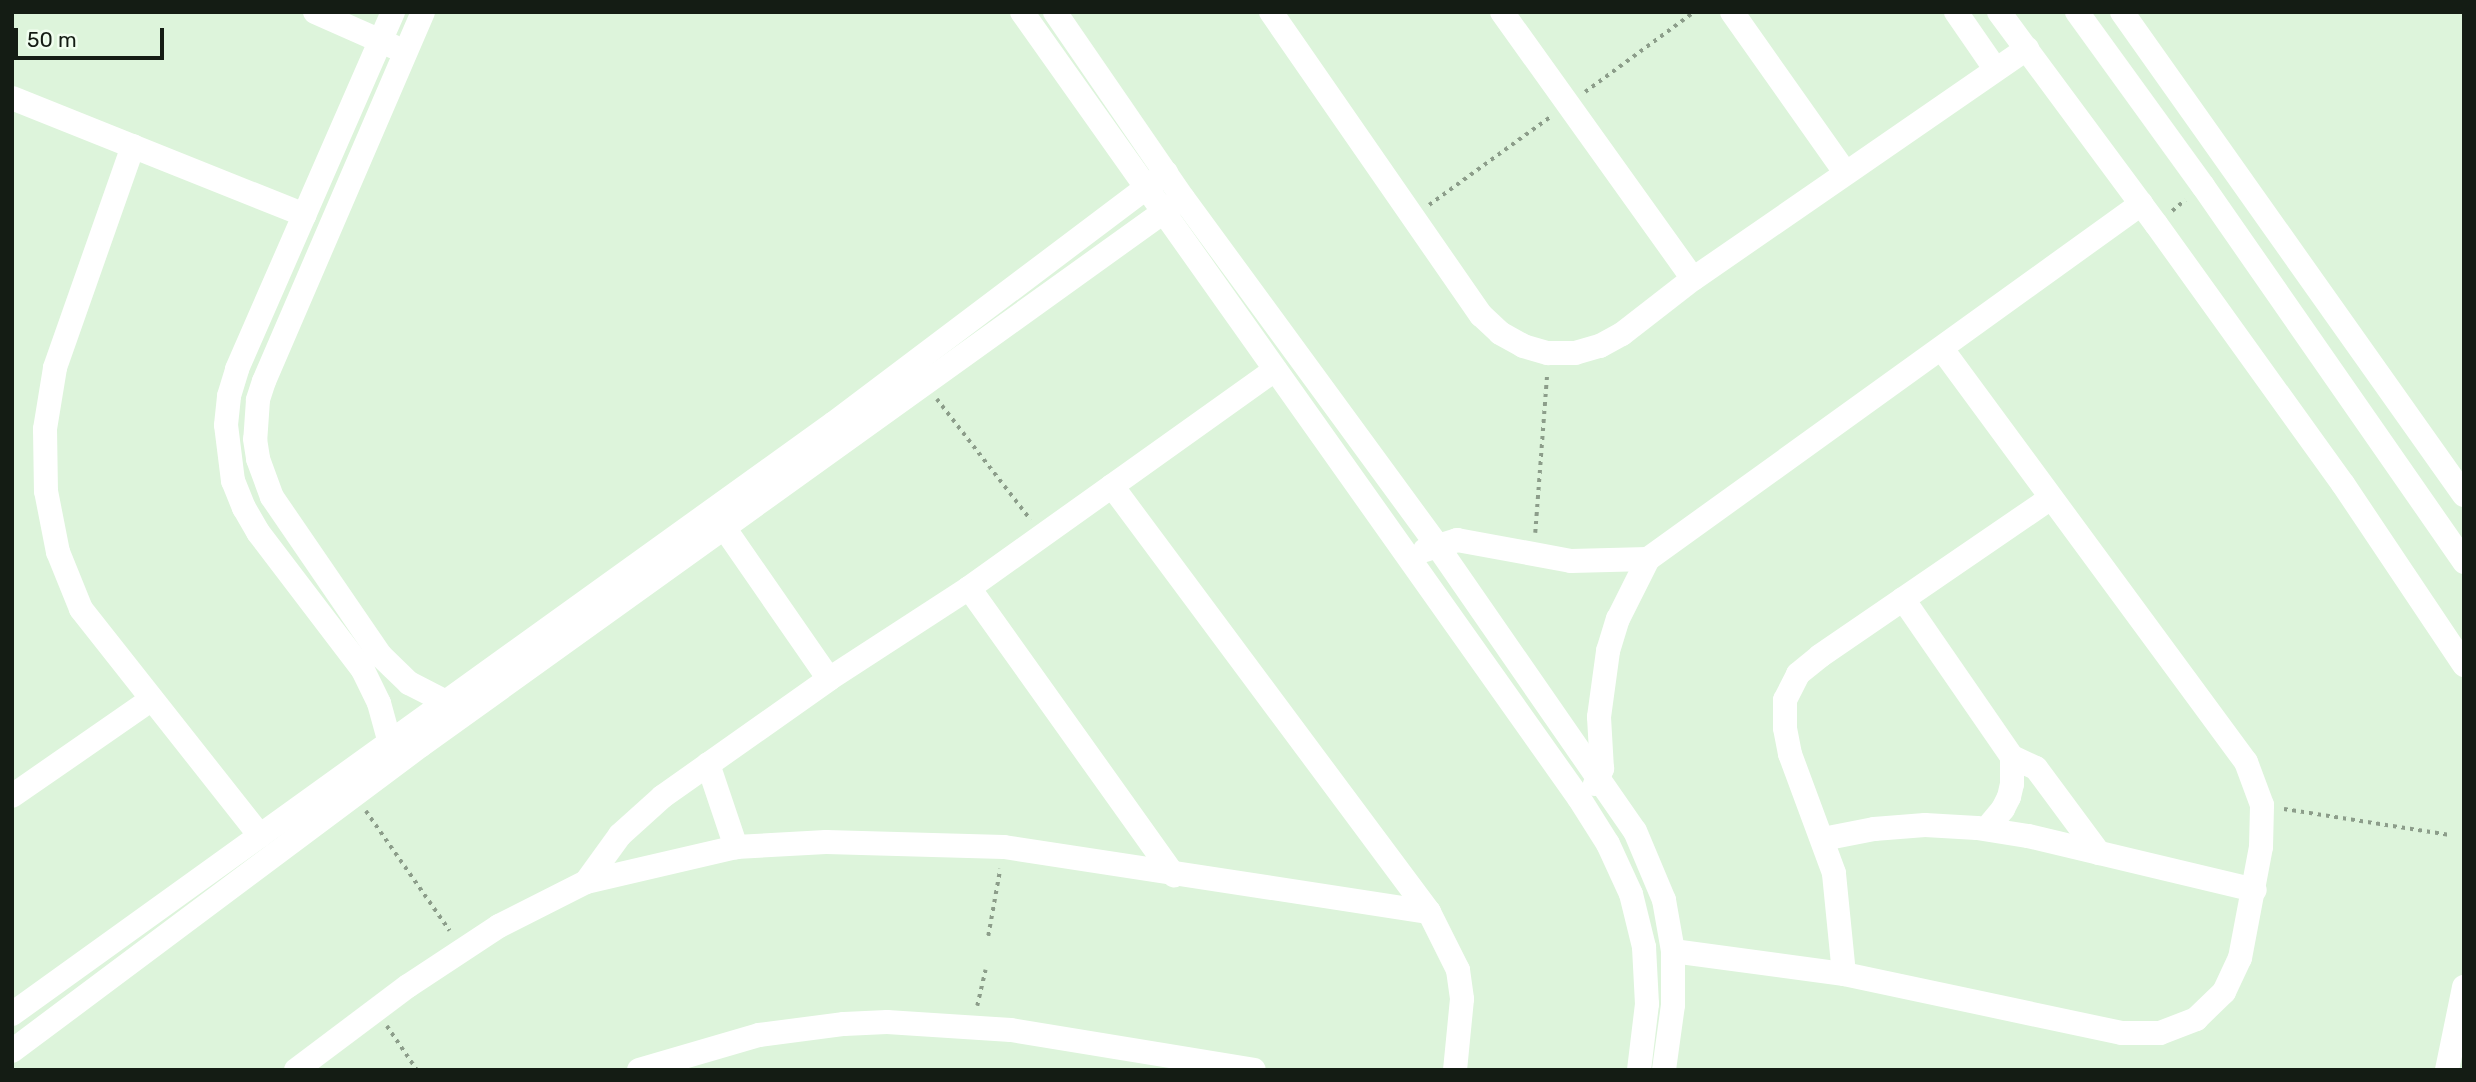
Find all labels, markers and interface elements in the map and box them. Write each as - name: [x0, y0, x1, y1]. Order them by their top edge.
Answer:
- scale bar: [18, 14, 168, 58]
- text: 50 m: [27, 27, 77, 52]

